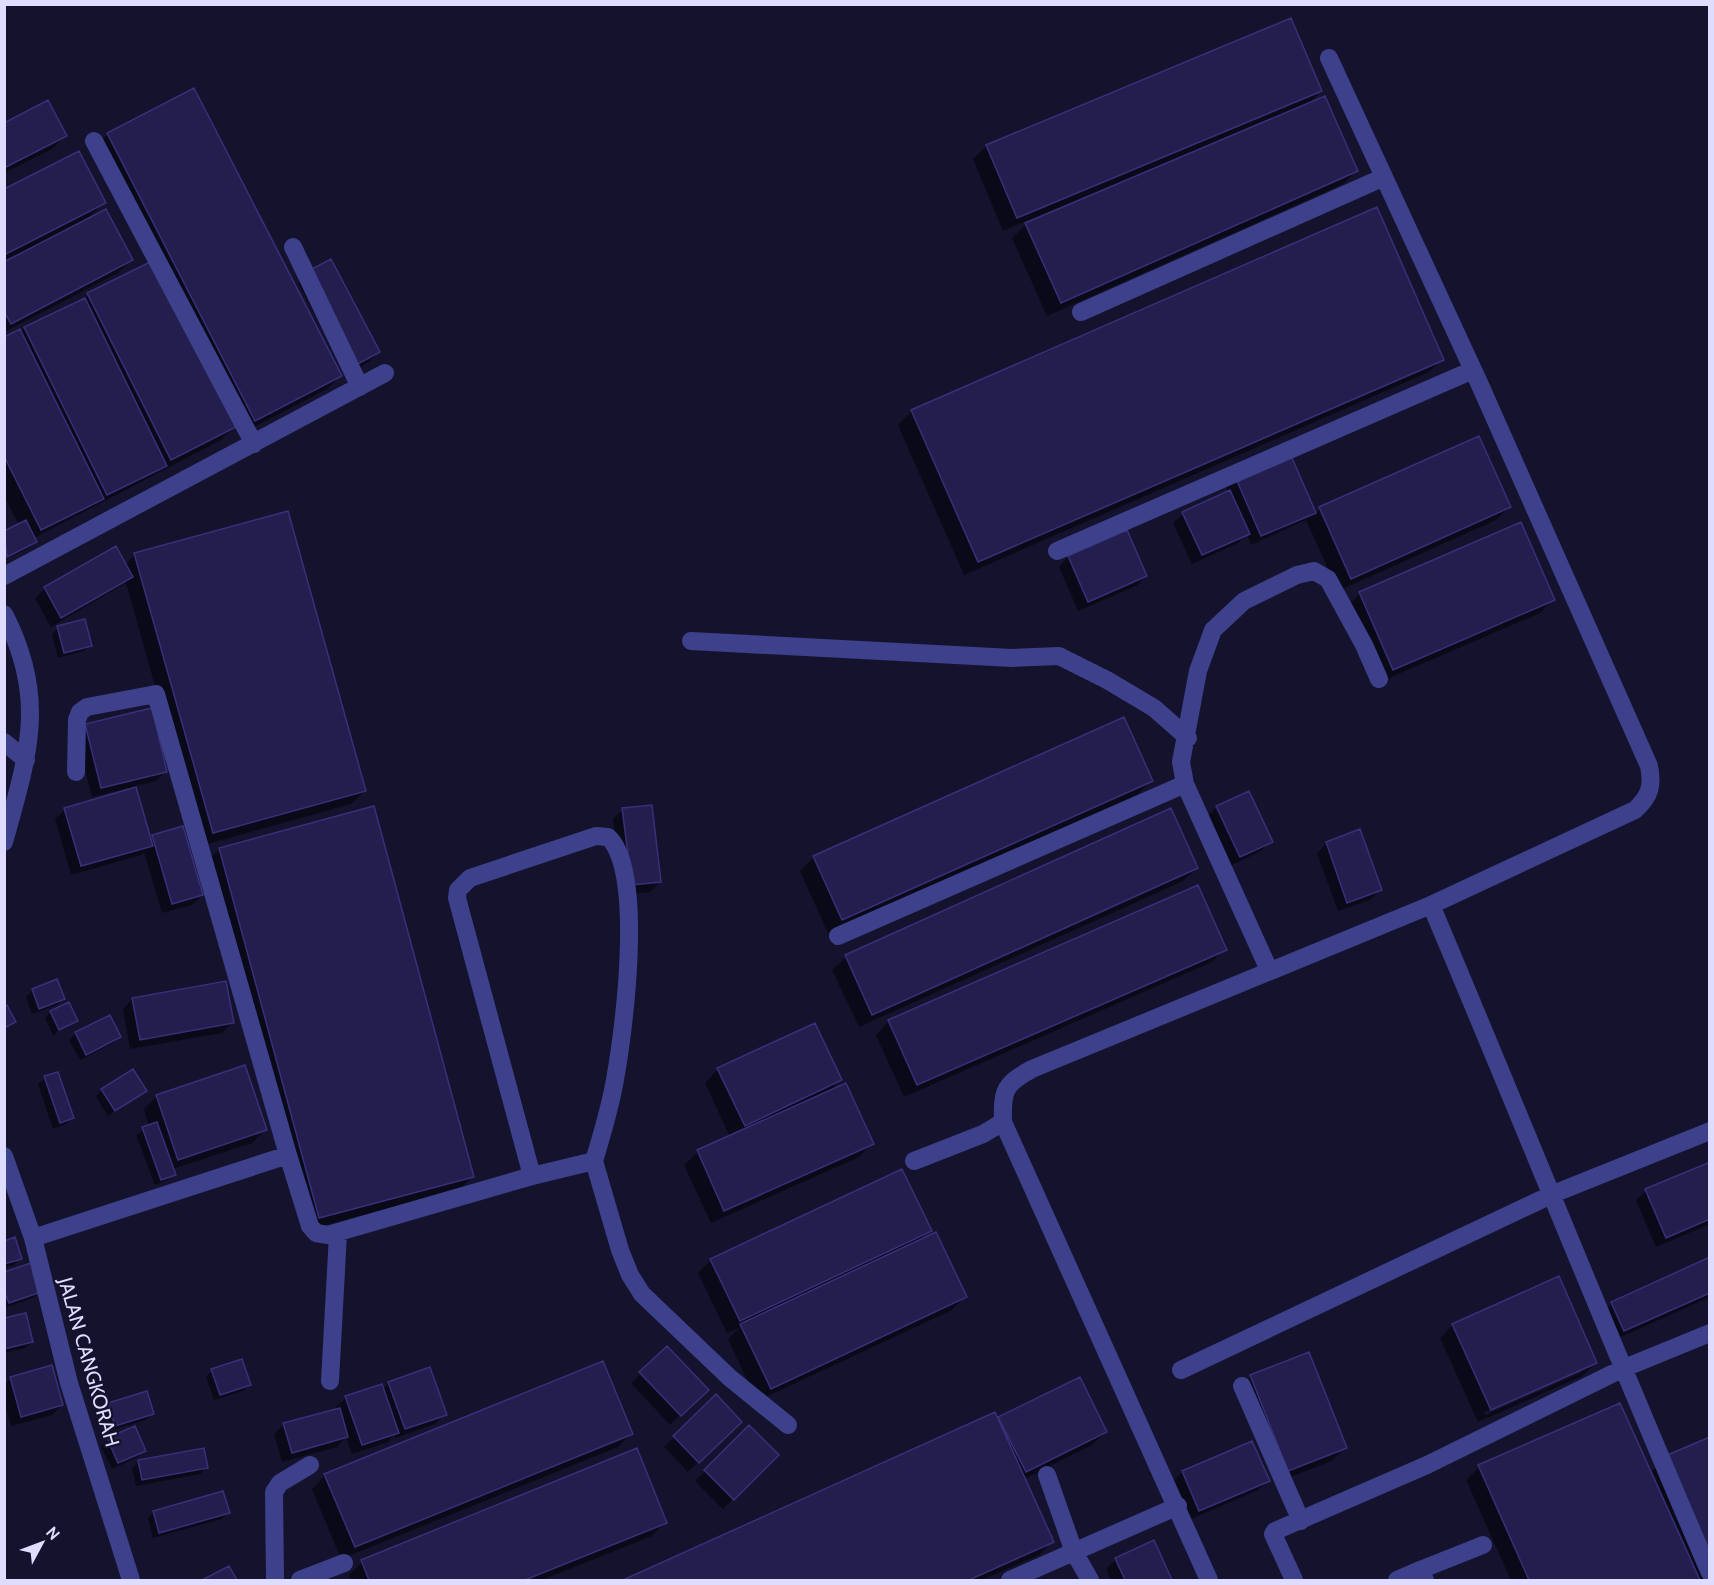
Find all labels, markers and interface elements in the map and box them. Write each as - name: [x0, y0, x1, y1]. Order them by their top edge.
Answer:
- street label: JALAN CANGKORAH: [53, 1274, 125, 1450]
- north arrow: [12, 1513, 72, 1573]
- text: N: [42, 1523, 64, 1544]

